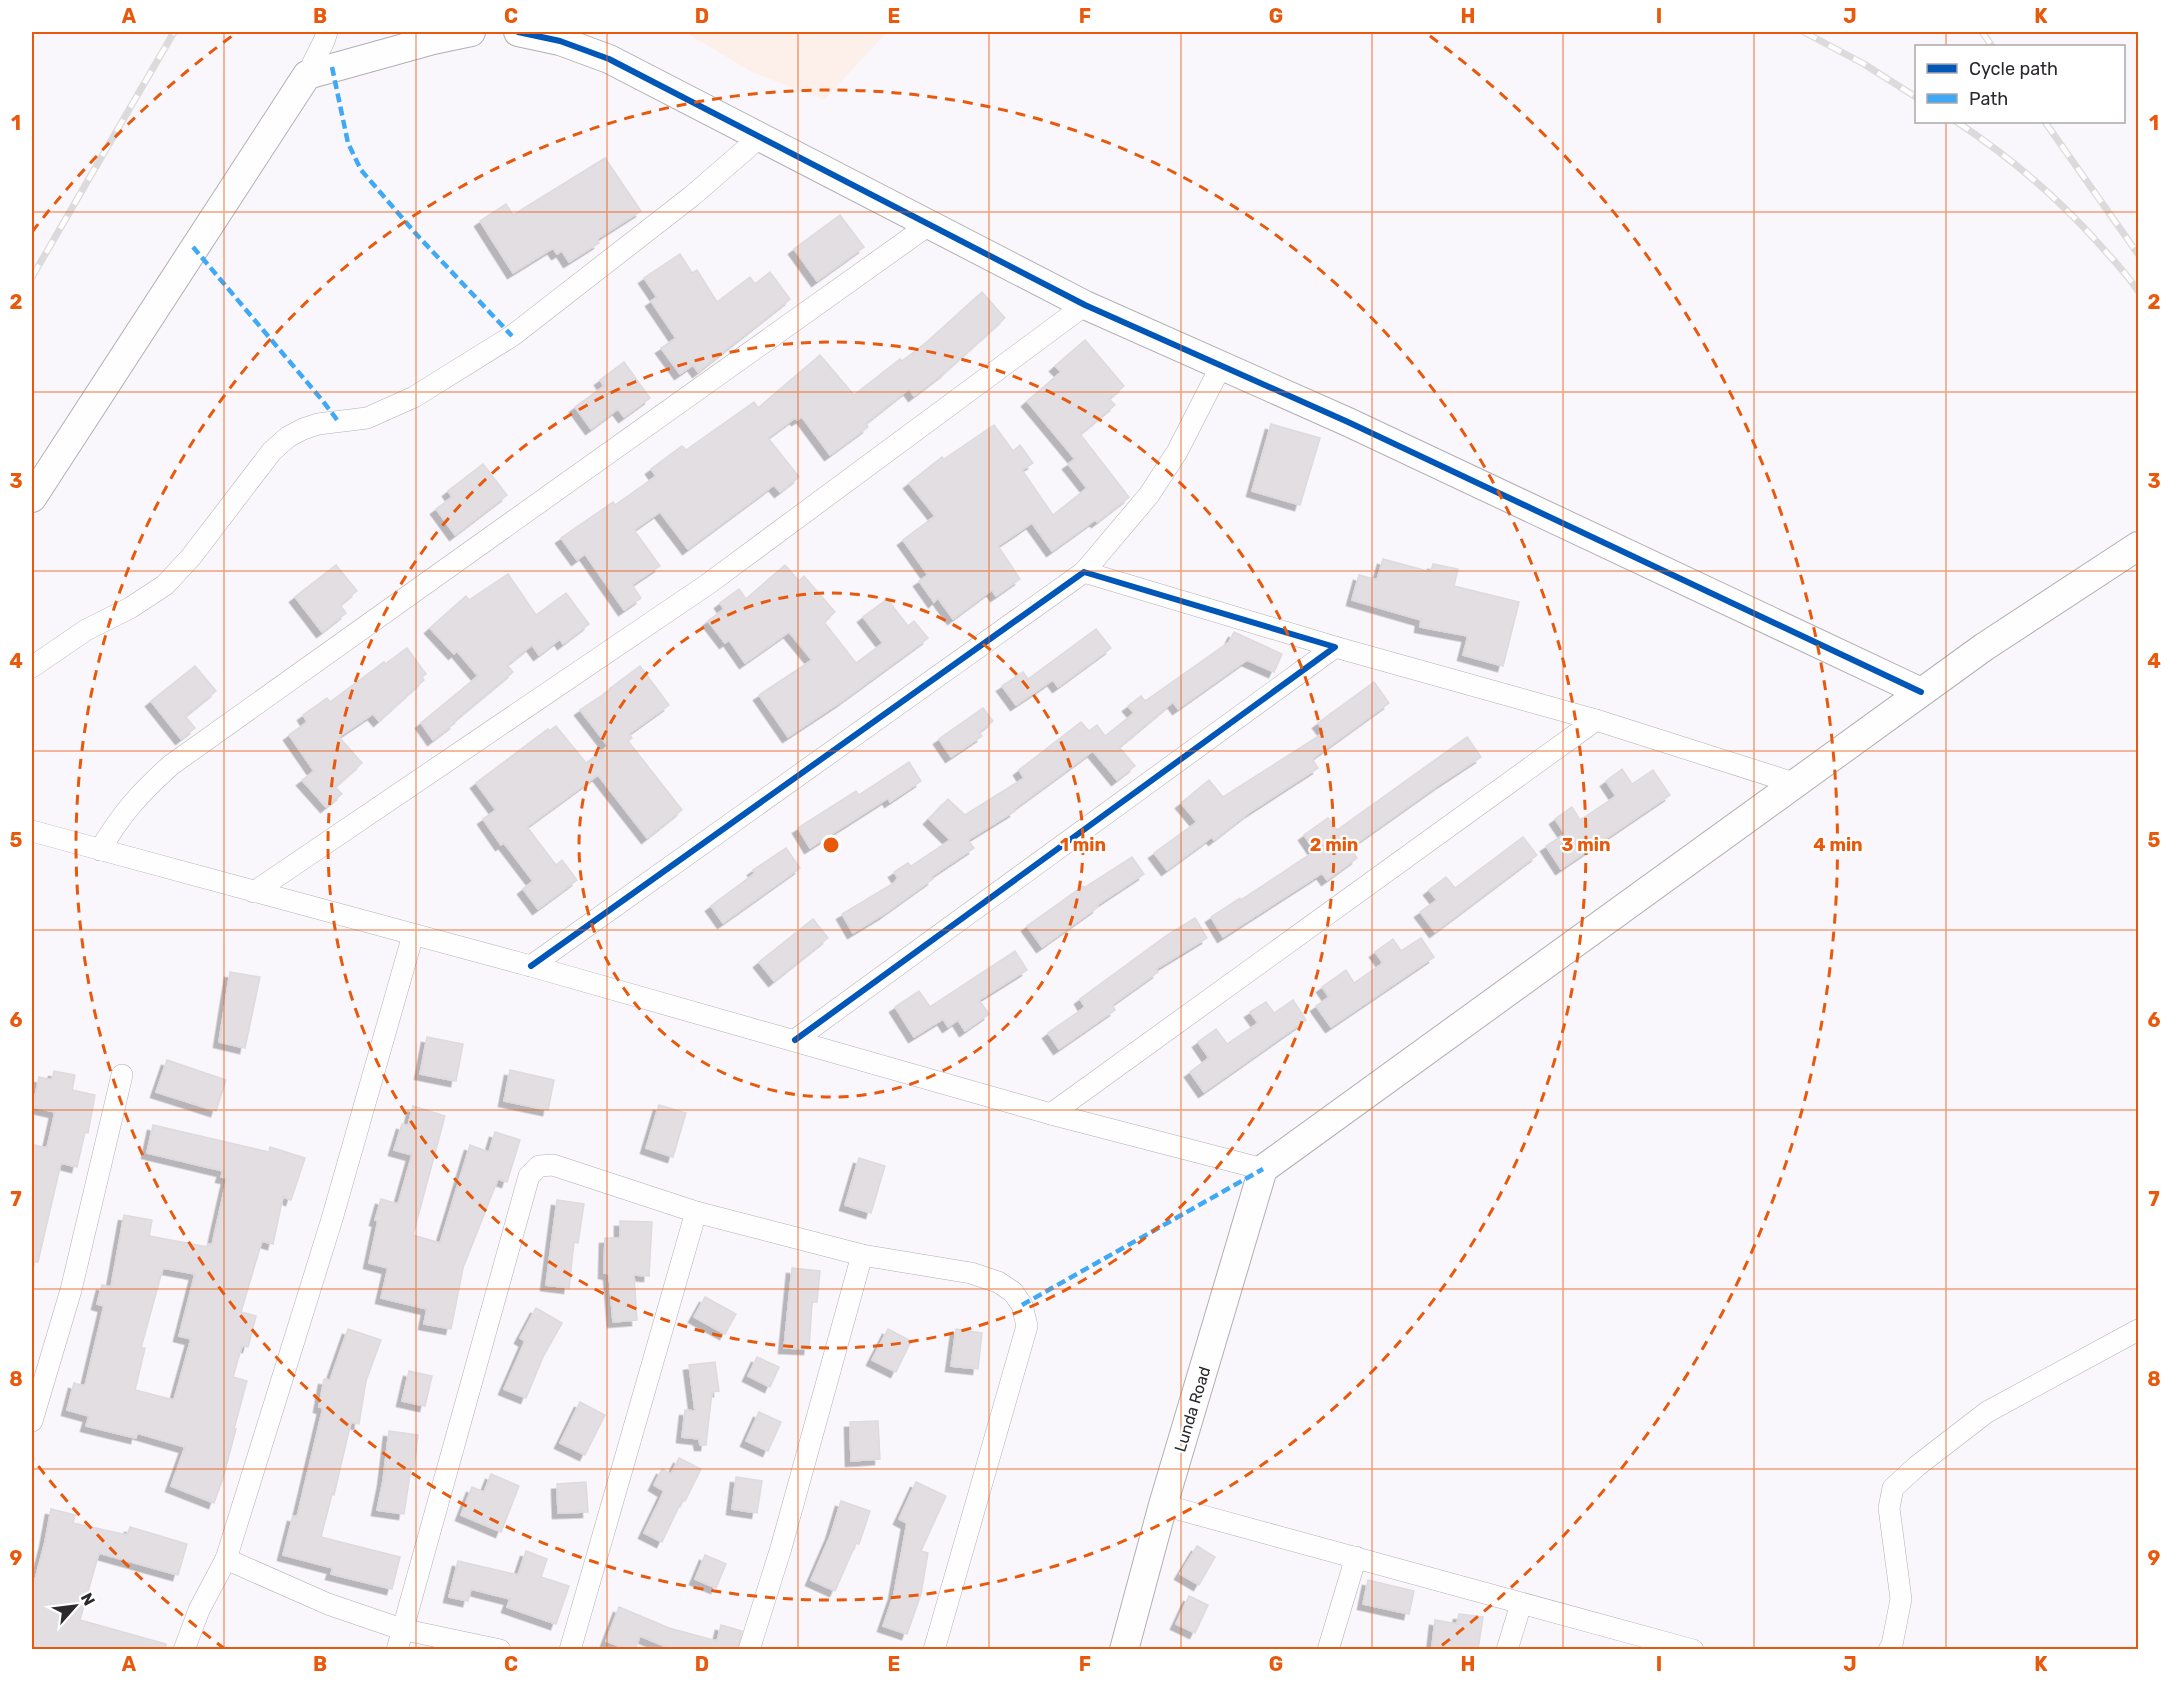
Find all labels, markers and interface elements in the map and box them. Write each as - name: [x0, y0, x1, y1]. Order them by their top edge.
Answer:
- text: A: [122, 4, 137, 28]
- text: B: [313, 4, 327, 28]
- text: C: [504, 4, 518, 28]
- text: D: [695, 4, 709, 28]
- text: E: [888, 4, 900, 28]
- text: F: [1079, 4, 1091, 28]
- text: G: [1269, 4, 1283, 28]
- text: H: [1461, 4, 1475, 28]
- text: I: [1656, 4, 1662, 28]
- text: J: [1843, 4, 1857, 28]
- text: K: [2034, 4, 2048, 28]
- legend: [1915, 45, 2125, 123]
- text: Cycle path: [1969, 58, 2058, 80]
- text: Path: [1969, 88, 2008, 110]
- text: 1: [11, 111, 21, 135]
- text: 1: [2149, 111, 2159, 135]
- text: 2: [10, 290, 23, 314]
- text: 2: [2148, 290, 2161, 314]
- text: 3: [9, 469, 23, 493]
- text: 3: [2147, 469, 2161, 493]
- text: 4: [9, 649, 23, 673]
- text: 4: [2147, 649, 2161, 673]
- text: 5: [10, 828, 23, 852]
- text: 5: [2148, 828, 2161, 852]
- text: 1 min: [1060, 834, 1106, 856]
- text: 2 min: [1310, 834, 1358, 856]
- text: 3 min: [1562, 834, 1610, 856]
- text: 4 min: [1813, 834, 1863, 856]
- centre of rings: [821, 835, 841, 855]
- text: 6: [9, 1008, 23, 1032]
- text: 6: [2147, 1008, 2161, 1032]
- text: 7: [10, 1187, 22, 1211]
- text: 7: [2148, 1187, 2160, 1211]
- street label: Lunda Road: [1170, 1364, 1214, 1454]
- text: 8: [9, 1367, 23, 1391]
- text: 8: [2147, 1367, 2161, 1391]
- text: 9: [10, 1546, 23, 1570]
- text: 9: [2148, 1546, 2161, 1570]
- north arrow: [45, 1576, 105, 1636]
- text: N: [77, 1590, 99, 1609]
- text: A: [122, 1652, 137, 1676]
- text: B: [313, 1652, 327, 1676]
- text: C: [504, 1652, 518, 1676]
- text: D: [695, 1652, 709, 1676]
- text: E: [888, 1652, 900, 1676]
- text: F: [1079, 1652, 1091, 1676]
- text: G: [1269, 1652, 1283, 1676]
- text: H: [1461, 1652, 1475, 1676]
- text: I: [1656, 1652, 1662, 1676]
- text: J: [1843, 1652, 1857, 1676]
- text: K: [2034, 1652, 2048, 1676]

